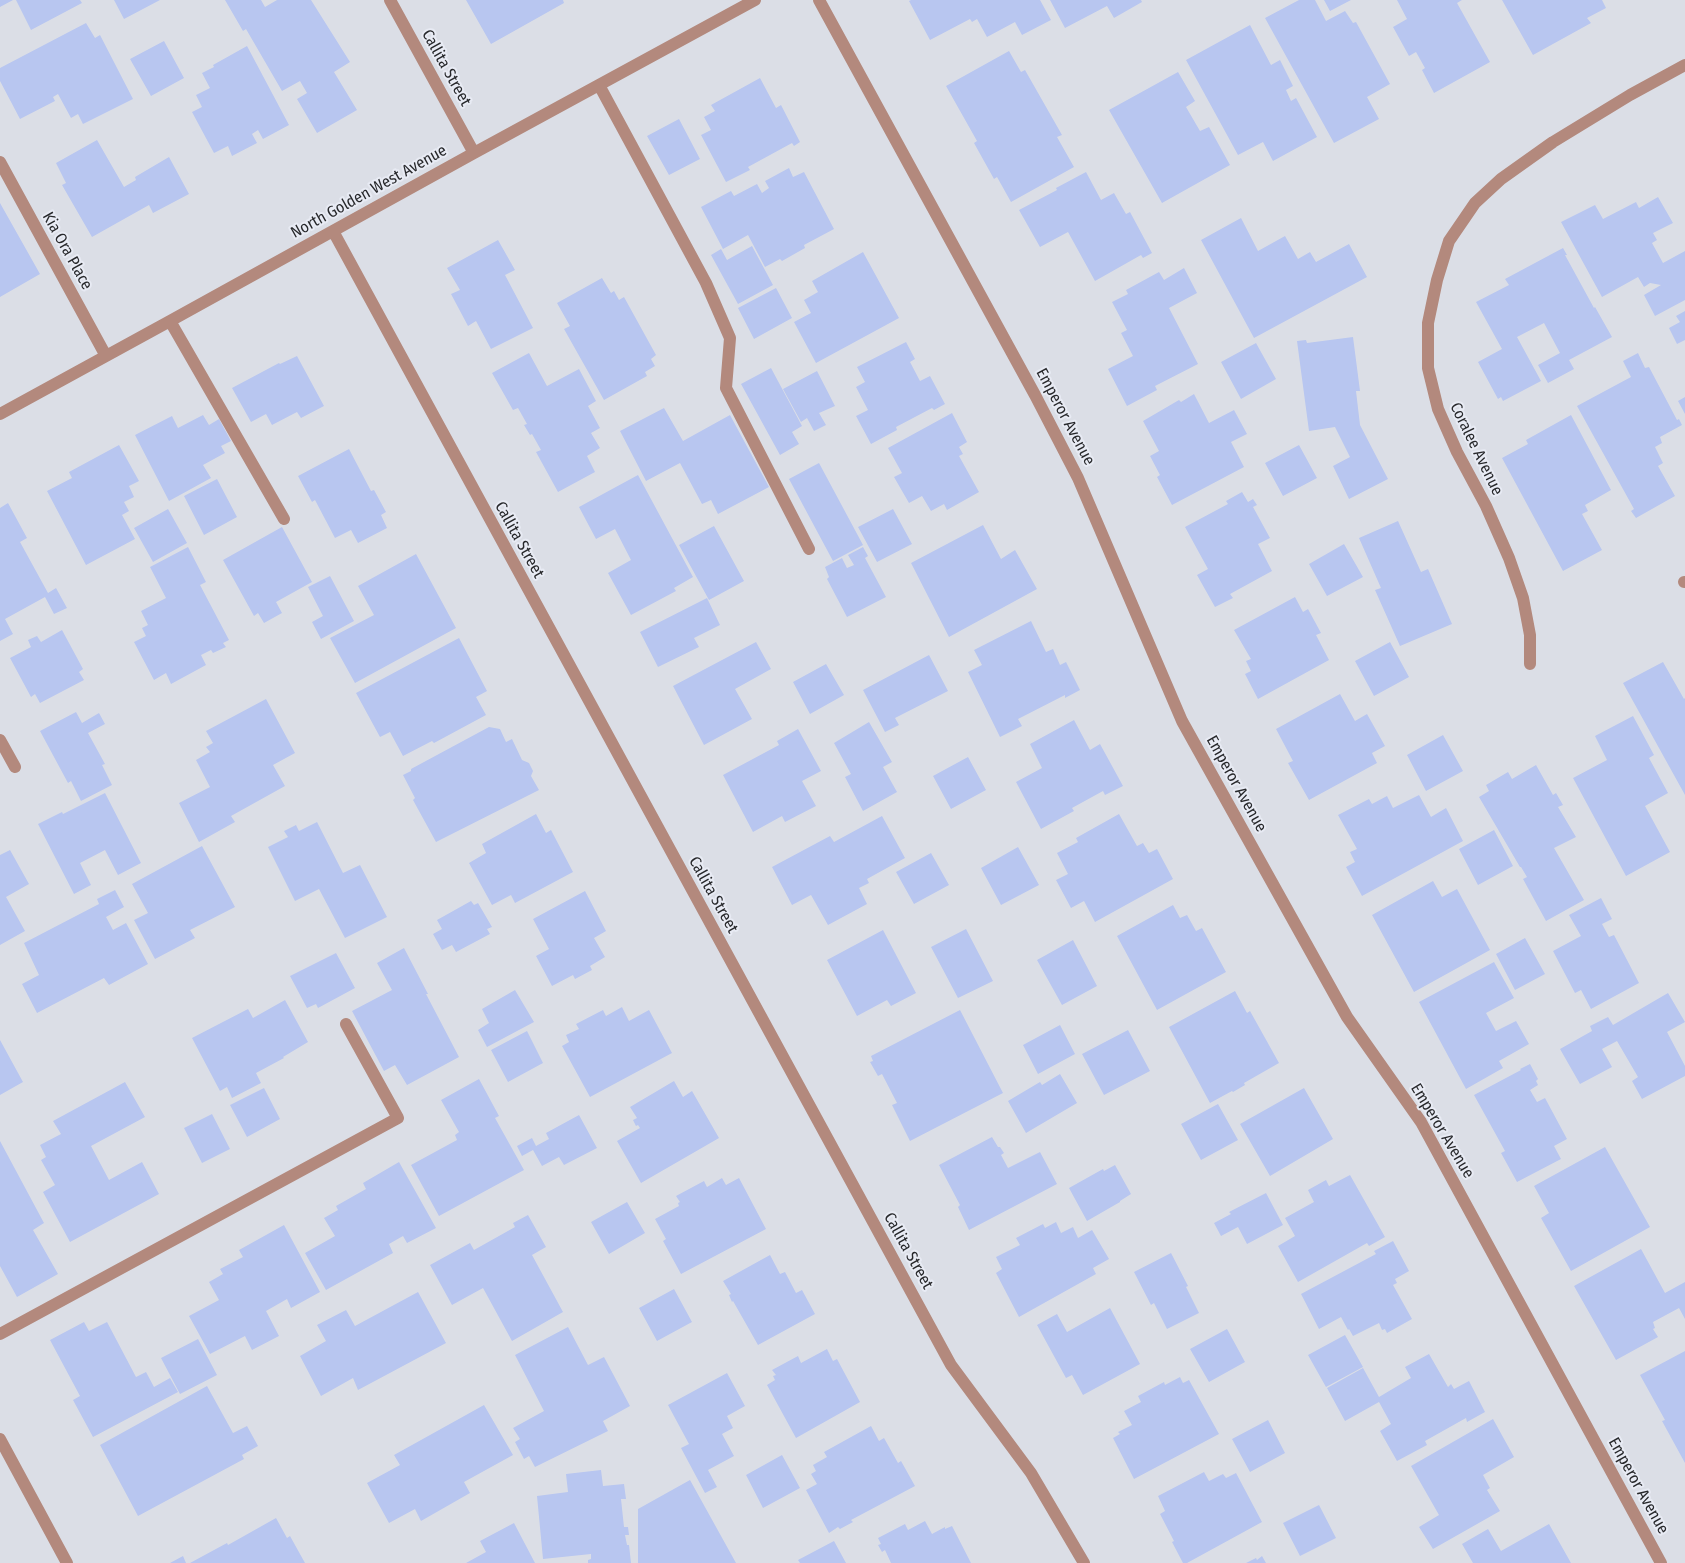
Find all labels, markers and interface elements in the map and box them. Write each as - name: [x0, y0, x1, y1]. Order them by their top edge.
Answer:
- street label: Callita Street: [417, 27, 475, 109]
- street label: North Golden West Avenue: [288, 141, 450, 243]
- street label: Kia Ora Place: [38, 209, 96, 293]
- street label: Emperor Avenue: [1031, 365, 1099, 469]
- street label: Coralee Avenue: [1445, 399, 1507, 499]
- street label: Callita Street: [490, 499, 548, 581]
- street label: Emperor Avenue: [1202, 733, 1270, 835]
- street label: Callita Street: [684, 854, 742, 936]
- street label: Emperor Avenue: [1406, 1080, 1478, 1182]
- street label: Callita Street: [879, 1210, 937, 1292]
- street label: Emperor Avenue: [1604, 1435, 1672, 1537]

